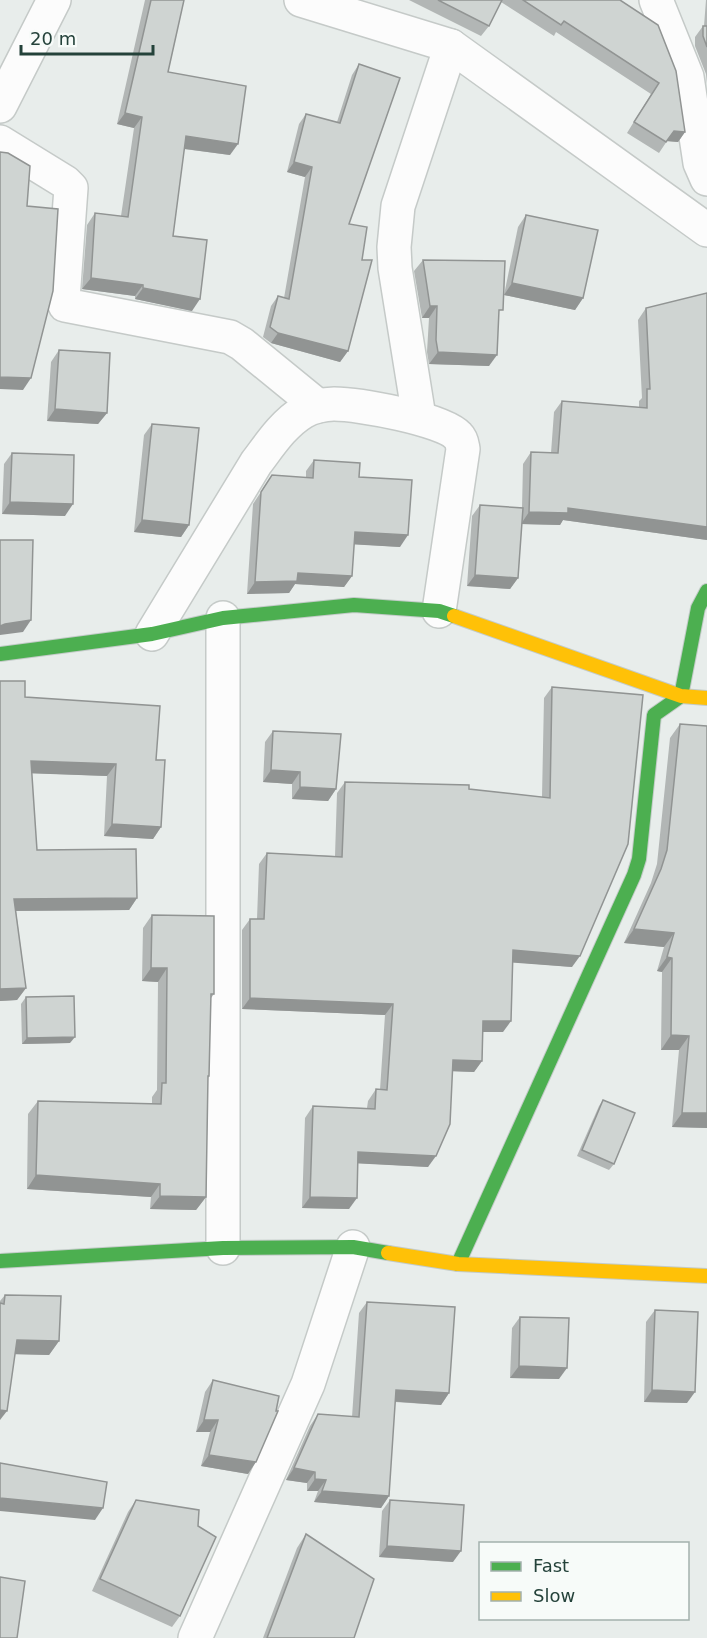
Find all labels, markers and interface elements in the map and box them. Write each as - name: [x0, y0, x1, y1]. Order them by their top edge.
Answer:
- scale bar: [21, 18, 153, 56]
- text: 20 m: [30, 28, 76, 49]
- legend: [479, 1542, 689, 1620]
- text: Fast: [533, 1555, 569, 1576]
- text: Slow: [533, 1585, 575, 1606]

